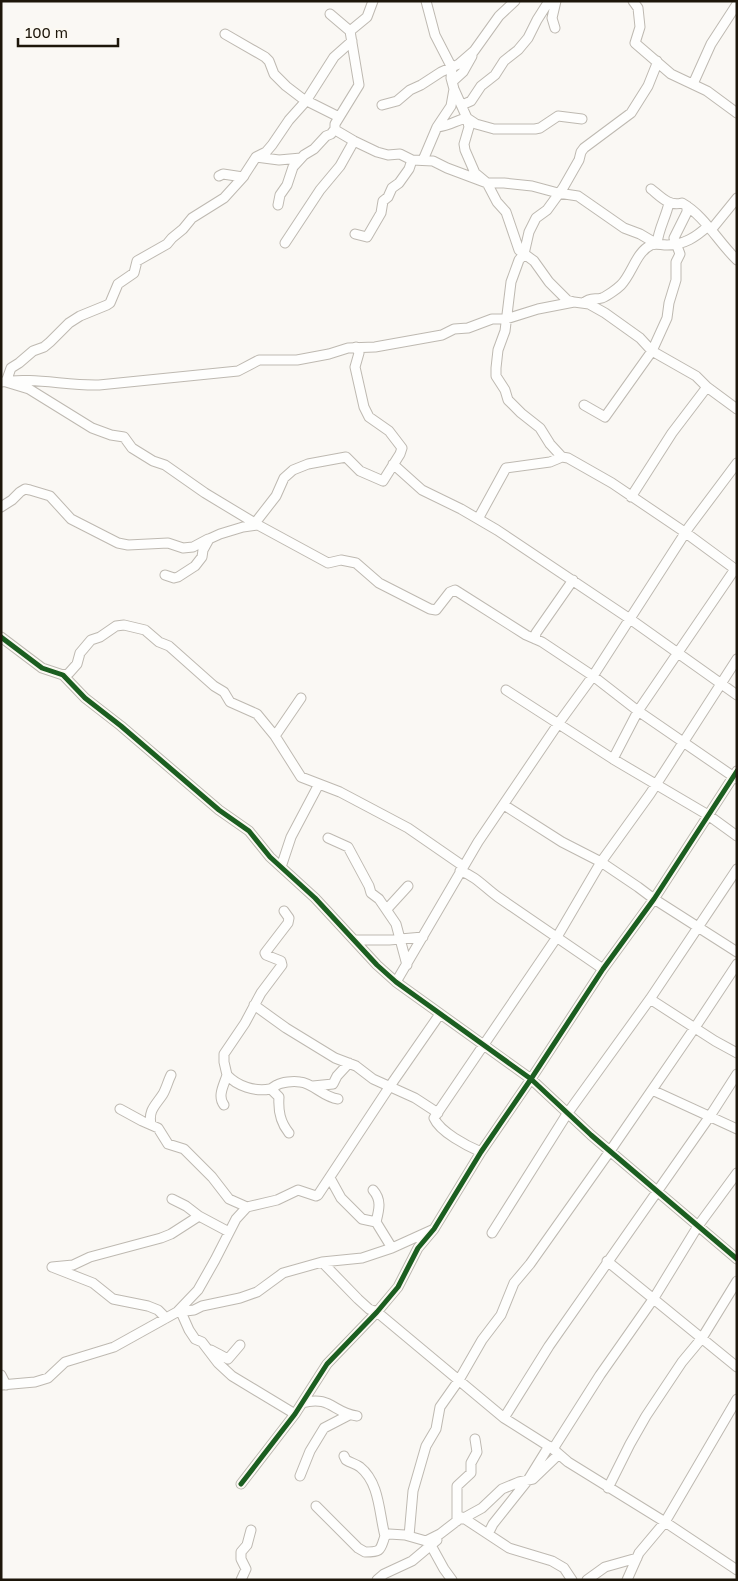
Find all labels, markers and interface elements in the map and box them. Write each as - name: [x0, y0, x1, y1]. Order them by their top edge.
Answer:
- scale bar: [18, 15, 118, 47]
- text: 100 m: [25, 23, 68, 41]

